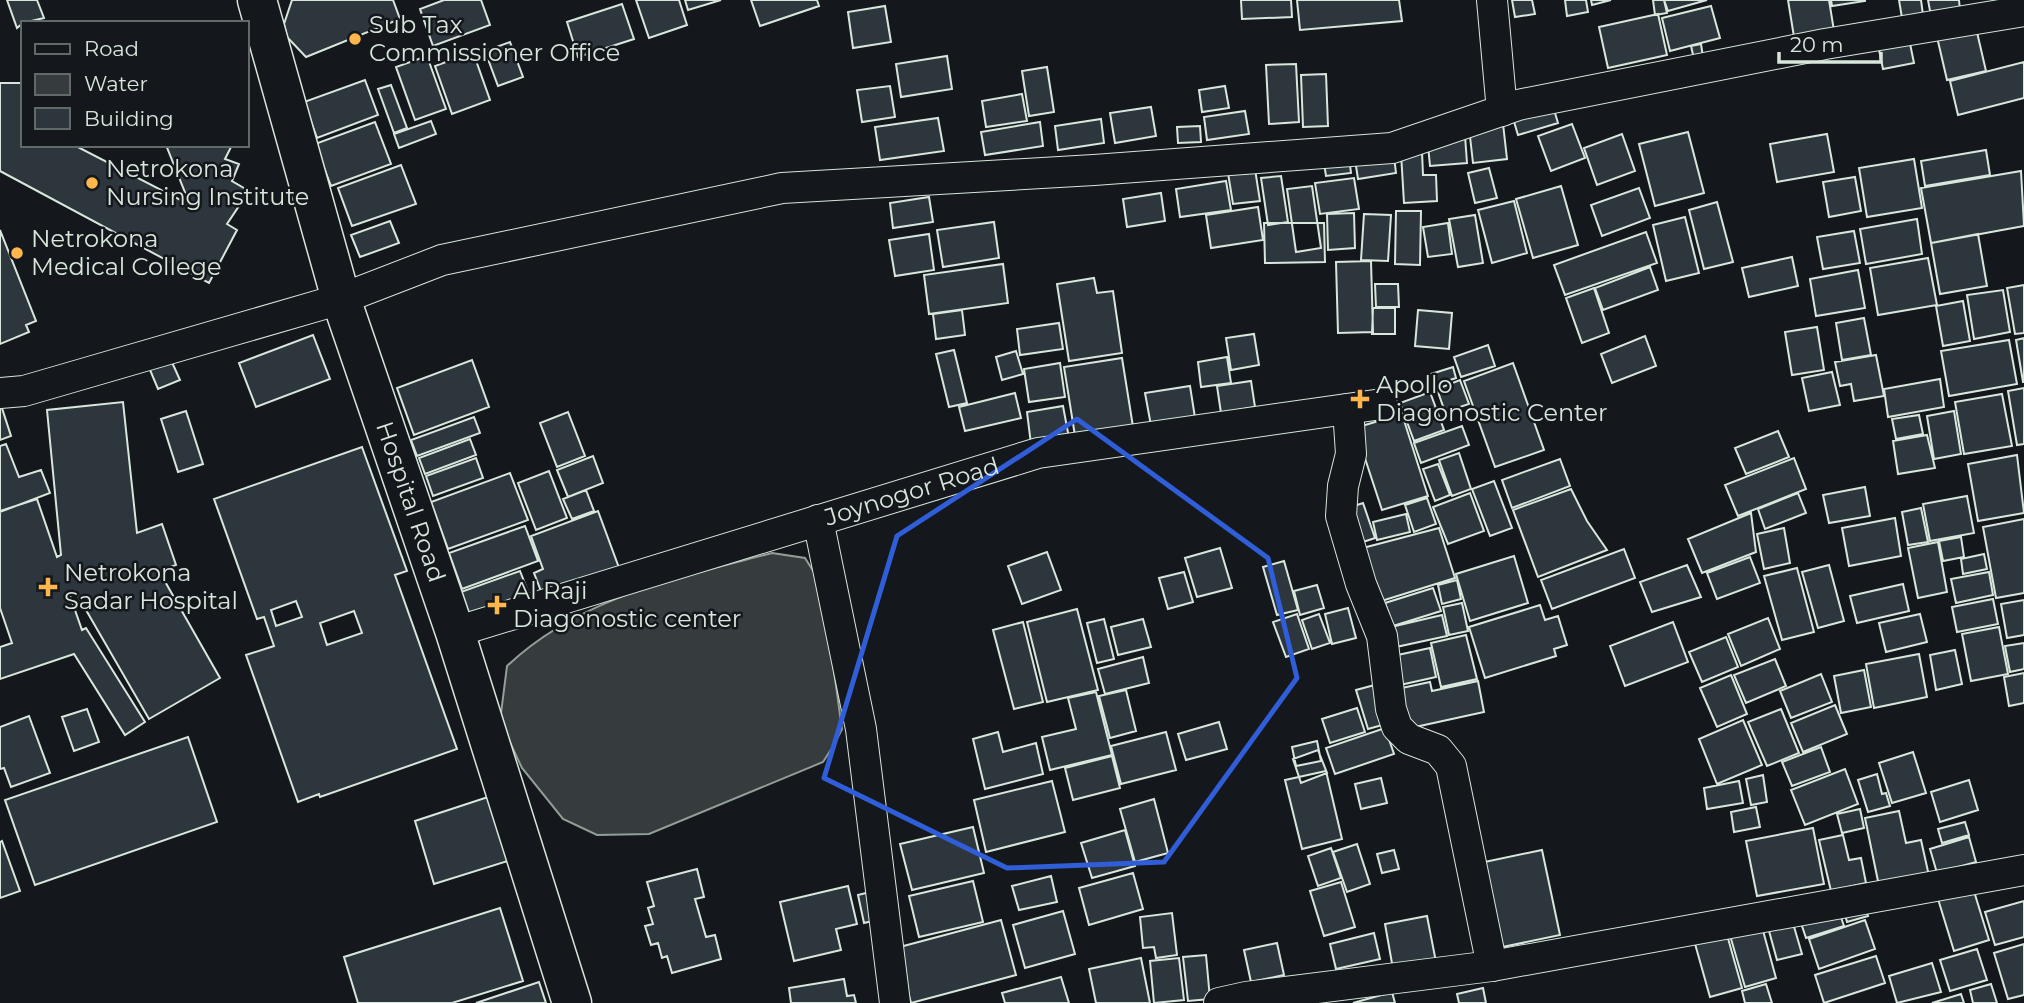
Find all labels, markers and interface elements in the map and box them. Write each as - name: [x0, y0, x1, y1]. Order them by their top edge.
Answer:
- place label: Sub Tax Commissioner Office: [369, 10, 620, 67]
- legend: [21, 21, 248, 147]
- scale bar: [1779, 21, 1881, 65]
- marker: Sub Tax Commissioner Office: [347, 31, 363, 47]
- text: 20 m: [1790, 32, 1844, 57]
- text: Road: [84, 36, 139, 61]
- text: Water: [84, 71, 148, 96]
- text: Building: [84, 106, 174, 131]
- place label: Netrokona Nursing Institute: [106, 154, 309, 211]
- marker: Netrokona Nursing Institute: [84, 175, 100, 191]
- place label: Netrokona Medical College: [31, 224, 221, 281]
- marker: Netrokona Medical College: [9, 245, 25, 261]
- place label: Apollo Diagonostic Center: [1376, 370, 1608, 427]
- marker: Apollo Diagonostic Center: [1350, 389, 1370, 409]
- street label: Hospital Road: [370, 418, 452, 586]
- street label: Joynogor Road: [820, 451, 1003, 532]
- place label: Netrokona Sadar Hospital: [64, 558, 238, 615]
- place label: Al Raji Diagonostic center: [513, 576, 741, 633]
- marker: Netrokona Sadar Hospital: [38, 577, 58, 597]
- marker: Al Raji Diagonostic center: [487, 595, 507, 615]

